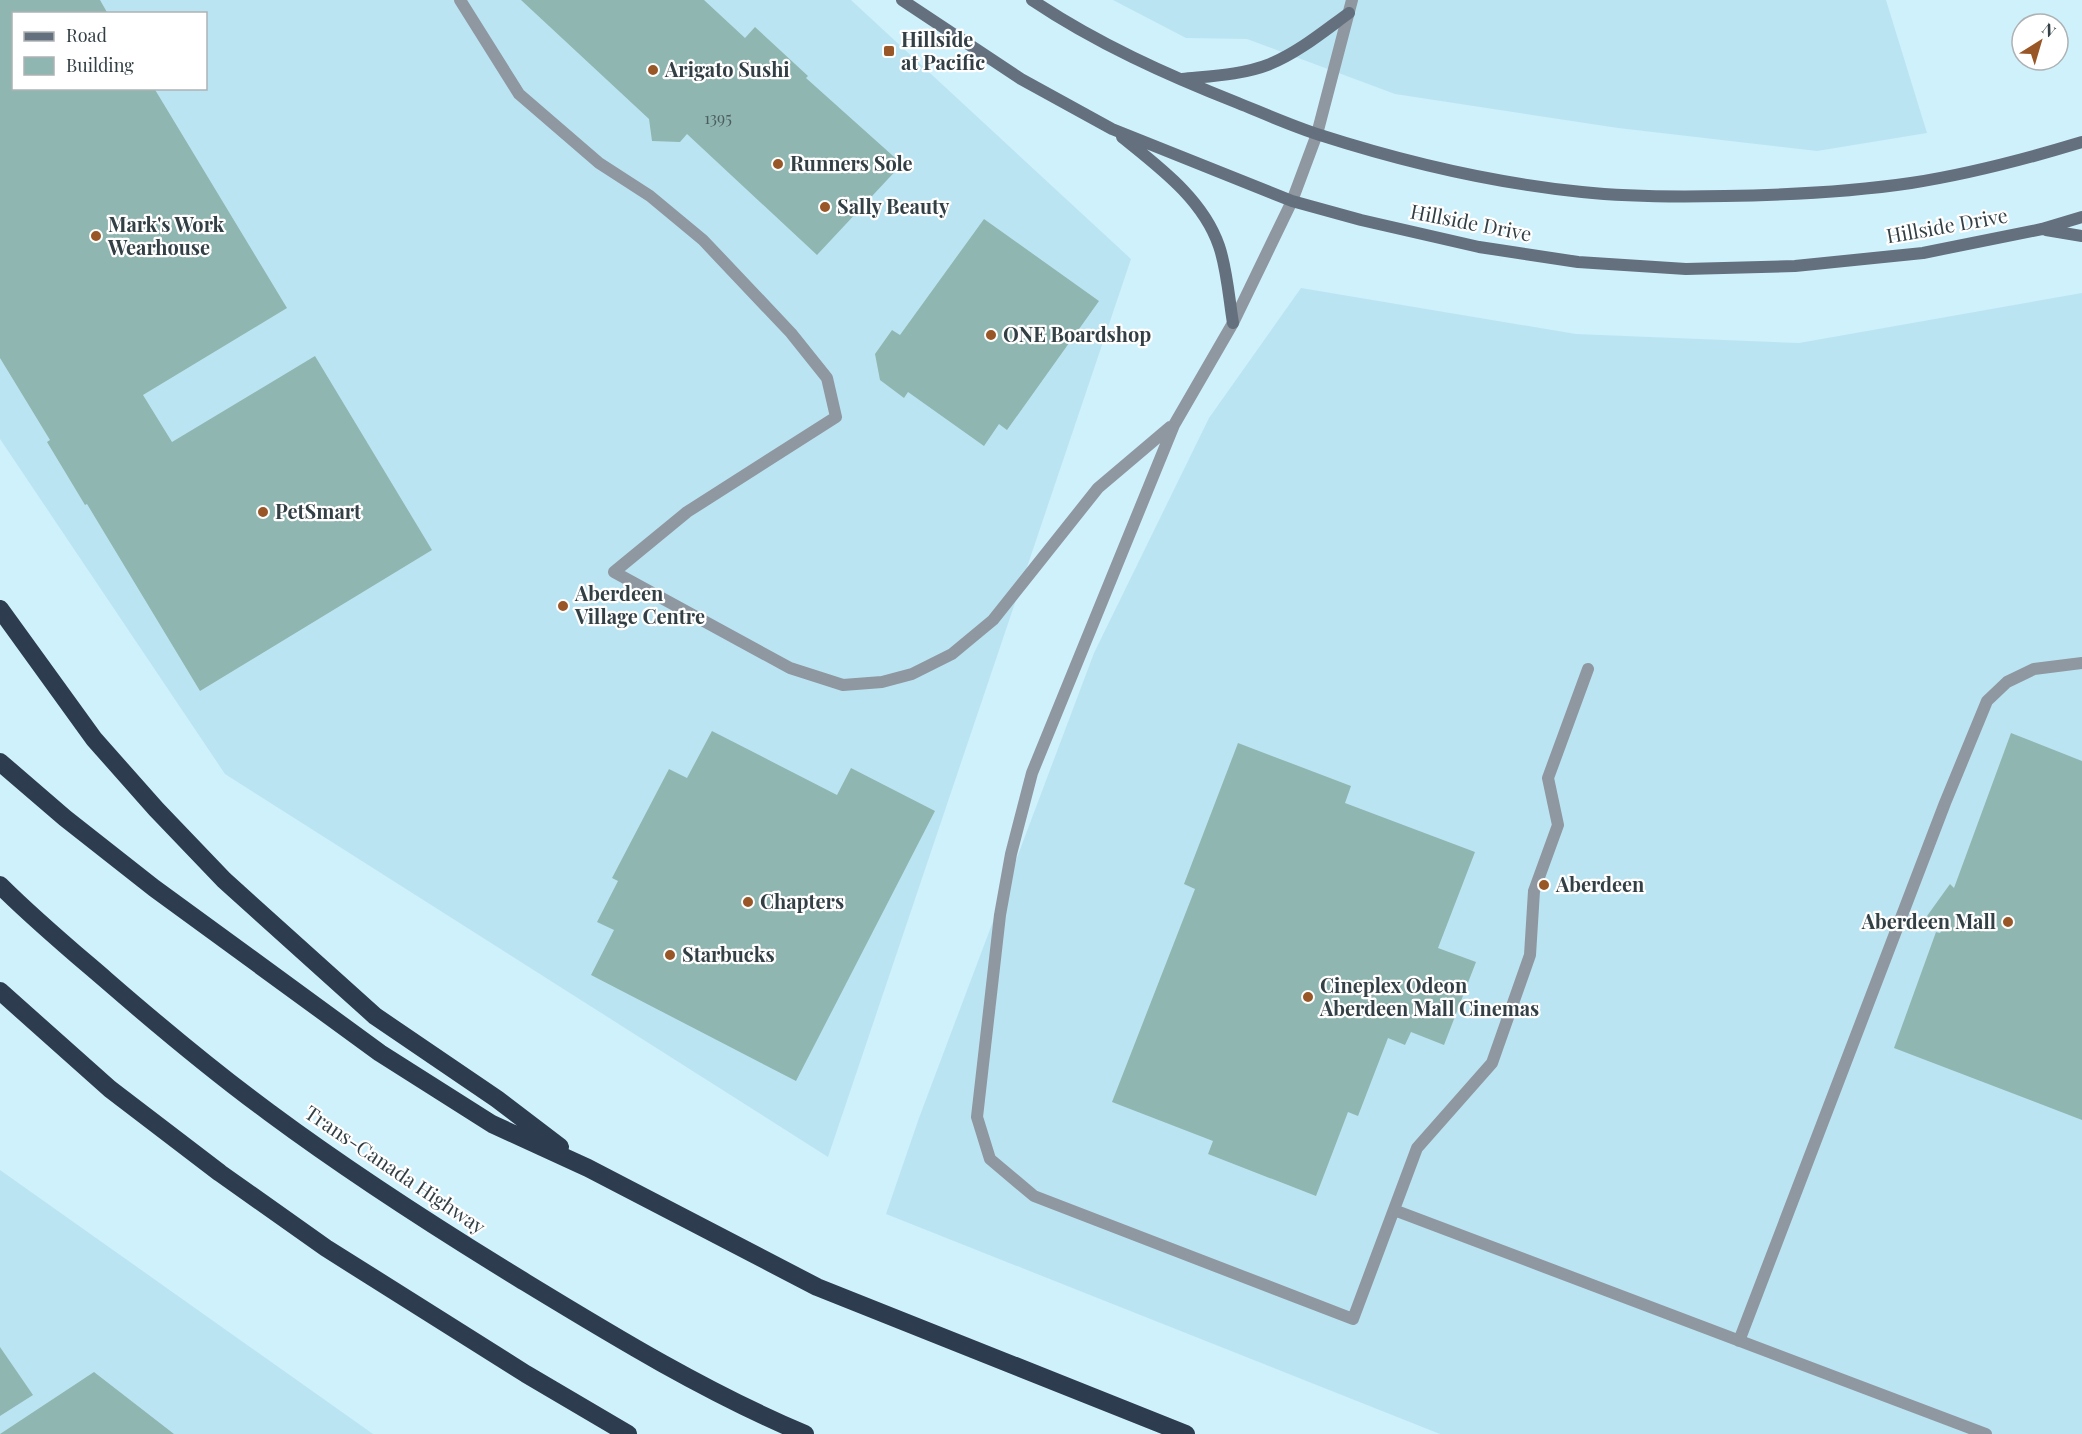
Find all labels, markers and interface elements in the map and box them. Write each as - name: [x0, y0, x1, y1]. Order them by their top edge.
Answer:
- legend: [12, 12, 207, 90]
- north arrow: [2010, 12, 2070, 72]
- text: N: [2038, 18, 2061, 42]
- text: Road: [66, 23, 107, 47]
- place label: Hillside at Pacific: [901, 25, 985, 75]
- marker: Hillside at Pacific: [882, 44, 896, 58]
- text: Building: [66, 53, 134, 77]
- place label: Arigato Sushi: [664, 55, 790, 82]
- marker: Arigato Sushi: [646, 63, 660, 77]
- house number: 1395: [704, 107, 732, 128]
- place label: Runners Sole: [790, 149, 913, 176]
- marker: Runners Sole: [771, 157, 785, 171]
- place label: Sally Beauty: [837, 192, 950, 219]
- street label: Hillside Drive: [1408, 197, 1534, 247]
- marker: Sally Beauty: [818, 200, 832, 214]
- street label: Hillside Drive: [1884, 201, 2010, 248]
- place label: Mark's Work Wearhouse: [107, 210, 224, 260]
- marker: Mark's Work Wearhouse: [89, 229, 103, 243]
- place label: ONE Boardshop: [1003, 320, 1151, 347]
- marker: ONE Boardshop: [984, 328, 998, 342]
- place label: PetSmart: [275, 497, 362, 524]
- marker: PetSmart: [256, 505, 270, 519]
- place label: Aberdeen Village Centre: [574, 579, 705, 629]
- marker: Aberdeen Village Centre: [556, 599, 570, 613]
- place label: Aberdeen: [1555, 870, 1645, 897]
- marker: Aberdeen: [1537, 878, 1551, 892]
- place label: Chapters: [760, 887, 844, 914]
- marker: Chapters: [741, 895, 755, 909]
- place label: Aberdeen Mall: [1861, 907, 1996, 934]
- marker: Aberdeen Mall: [2001, 915, 2015, 929]
- place label: Starbucks: [682, 940, 775, 967]
- marker: Starbucks: [663, 948, 677, 962]
- place label: Cineplex Odeon Aberdeen Mall Cinemas: [1319, 971, 1539, 1021]
- marker: Cineplex Odeon Aberdeen Mall Cinemas: [1301, 990, 1315, 1004]
- street label: Trans-Canada Highway: [300, 1098, 491, 1239]

